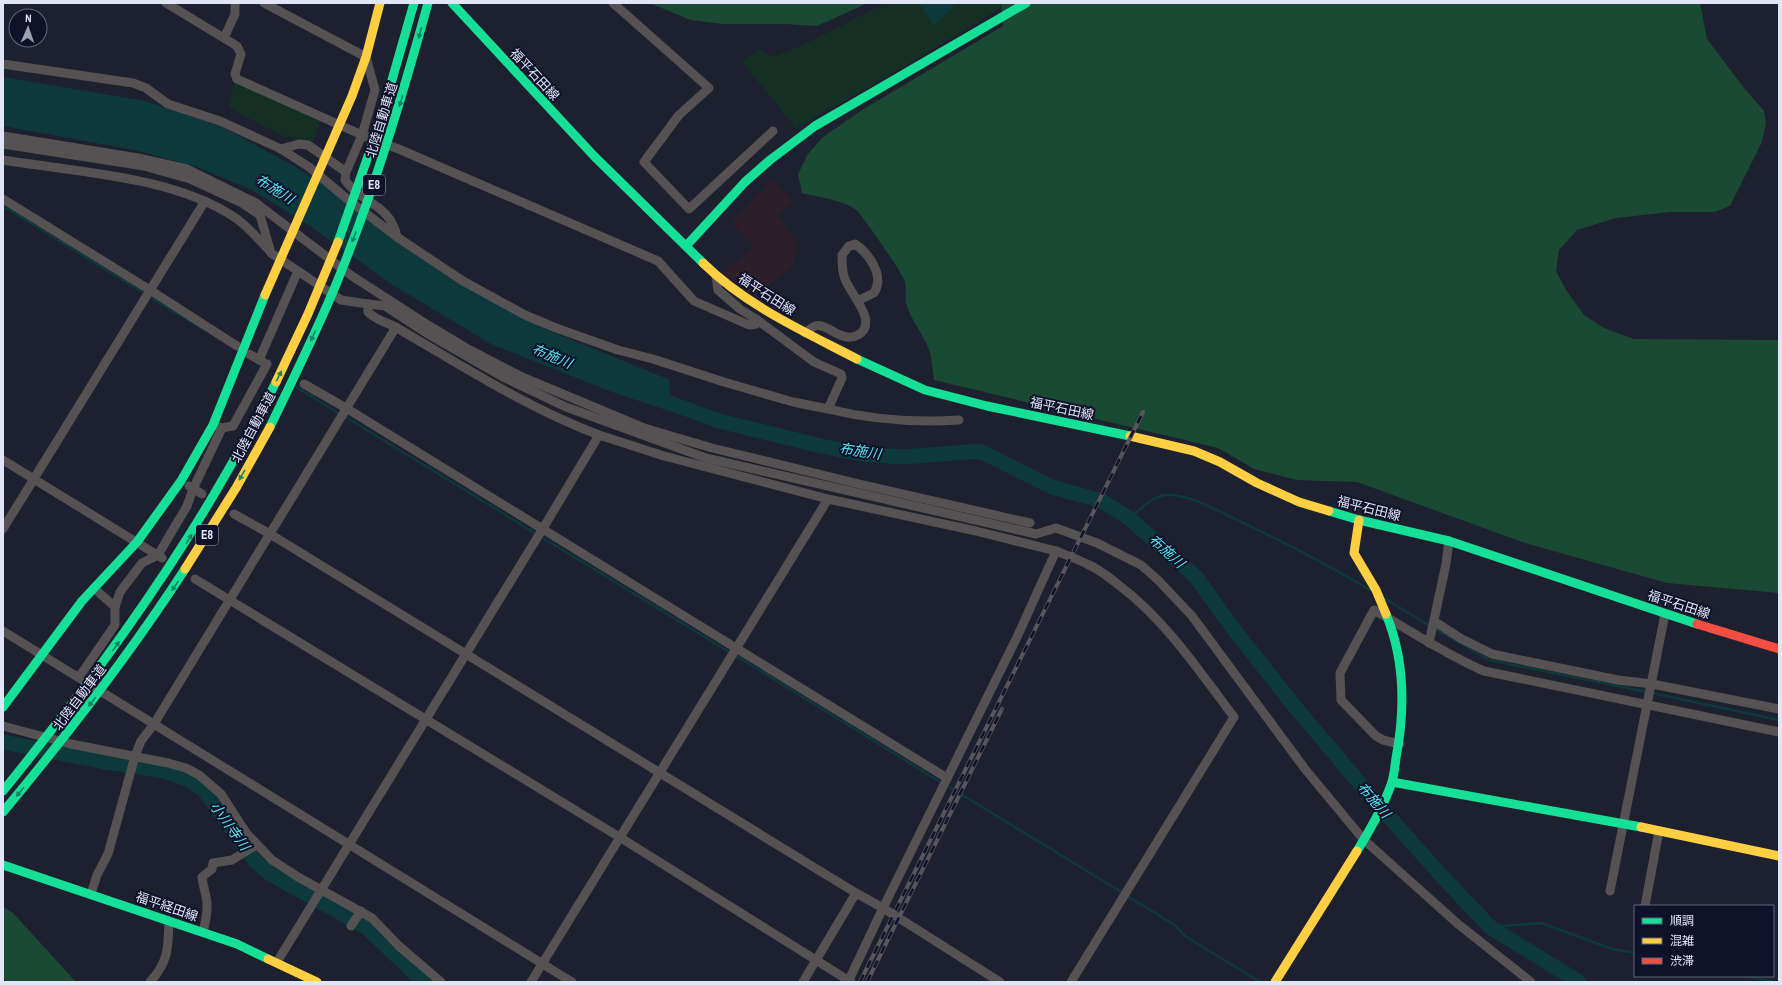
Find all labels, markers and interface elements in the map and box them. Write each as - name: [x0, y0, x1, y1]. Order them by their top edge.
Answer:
- north arrow: [8, 8, 48, 48]
- text: N: [25, 11, 32, 25]
- one-way arrow: [417, 28, 423, 40]
- street label: 福平石田線: [506, 45, 563, 104]
- street label: 北陸自動車道: [362, 80, 401, 160]
- one-way arrow: [398, 95, 404, 107]
- water label: 布施川: [252, 170, 299, 209]
- road number: E8: [363, 175, 385, 195]
- one-way arrow: [351, 232, 357, 244]
- street label: 福平石田線: [735, 270, 799, 319]
- one-way arrow: [310, 331, 316, 342]
- water label: 布施川: [529, 340, 577, 373]
- one-way arrow: [276, 370, 282, 382]
- street label: 北陸自動車道: [228, 389, 279, 466]
- street label: 福平石田線: [1028, 393, 1095, 424]
- water label: 布施川: [838, 439, 884, 463]
- one-way arrow: [239, 469, 246, 481]
- street label: 福平石田線: [1335, 492, 1402, 525]
- road number: E8: [196, 525, 218, 545]
- water label: 布施川: [1145, 530, 1190, 573]
- one-way arrow: [185, 533, 192, 545]
- one-way arrow: [171, 581, 179, 592]
- street label: 福平石田線: [1645, 586, 1712, 623]
- one-way arrow: [112, 640, 121, 651]
- street label: 北陸自動車道: [49, 661, 110, 734]
- one-way arrow: [87, 697, 96, 708]
- water label: 布施川: [1353, 778, 1396, 823]
- one-way arrow: [15, 787, 24, 798]
- water label: 小川寺川: [206, 798, 255, 856]
- street label: 福平経田線: [133, 888, 200, 925]
- legend: [1634, 905, 1774, 977]
- text: 順調: [1670, 913, 1694, 929]
- text: 混雑: [1670, 933, 1694, 949]
- text: 渋滞: [1670, 953, 1694, 969]

